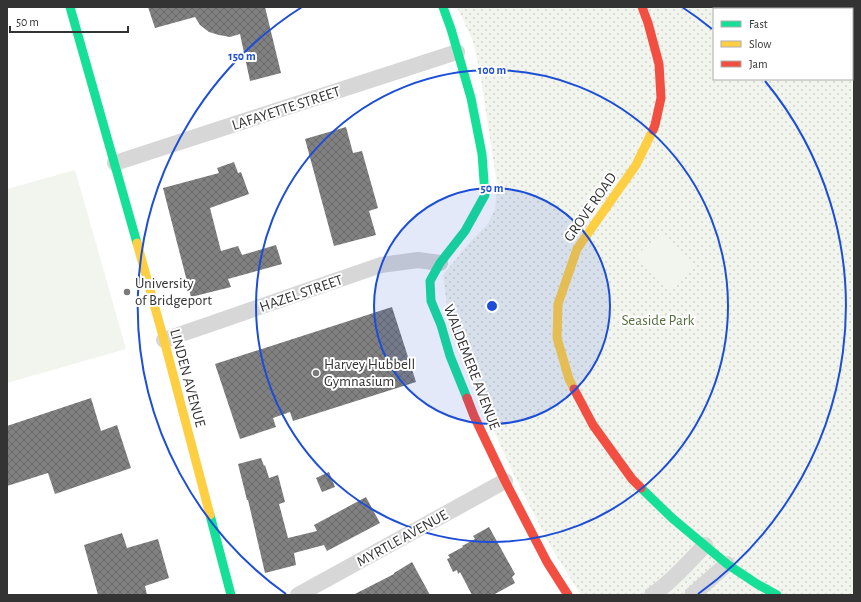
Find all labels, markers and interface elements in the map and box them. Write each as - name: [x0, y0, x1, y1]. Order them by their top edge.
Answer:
- scale bar: [10, 8, 128, 34]
- legend: [713, 8, 853, 80]
- text: 50 m: [16, 16, 39, 28]
- text: Fast: [749, 18, 768, 30]
- text: Slow: [749, 38, 771, 50]
- text: 150 m: [228, 50, 256, 62]
- text: Jam: [749, 58, 768, 70]
- text: 100 m: [478, 64, 506, 76]
- street label: LAFAYETTE STREET: [230, 84, 343, 133]
- street label: GROVE ROAD: [561, 170, 620, 245]
- text: 50 m: [481, 182, 504, 194]
- street label: HAZEL STREET: [258, 272, 345, 315]
- place label: University of Bridgeport: [135, 276, 212, 308]
- marker: University of Bridgeport: [122, 287, 132, 297]
- centre of rings: [485, 299, 499, 313]
- street label: WALDEMERE AVENUE: [441, 302, 502, 432]
- park label: Seaside Park: [622, 313, 695, 328]
- street label: LINDEN AVENUE: [167, 327, 208, 429]
- place label: Harvey Hubbell Gymnasium: [324, 357, 415, 389]
- marker: Harvey Hubbell Gymnasium: [311, 368, 321, 378]
- street label: MYRTLE AVENUE: [354, 507, 450, 570]

